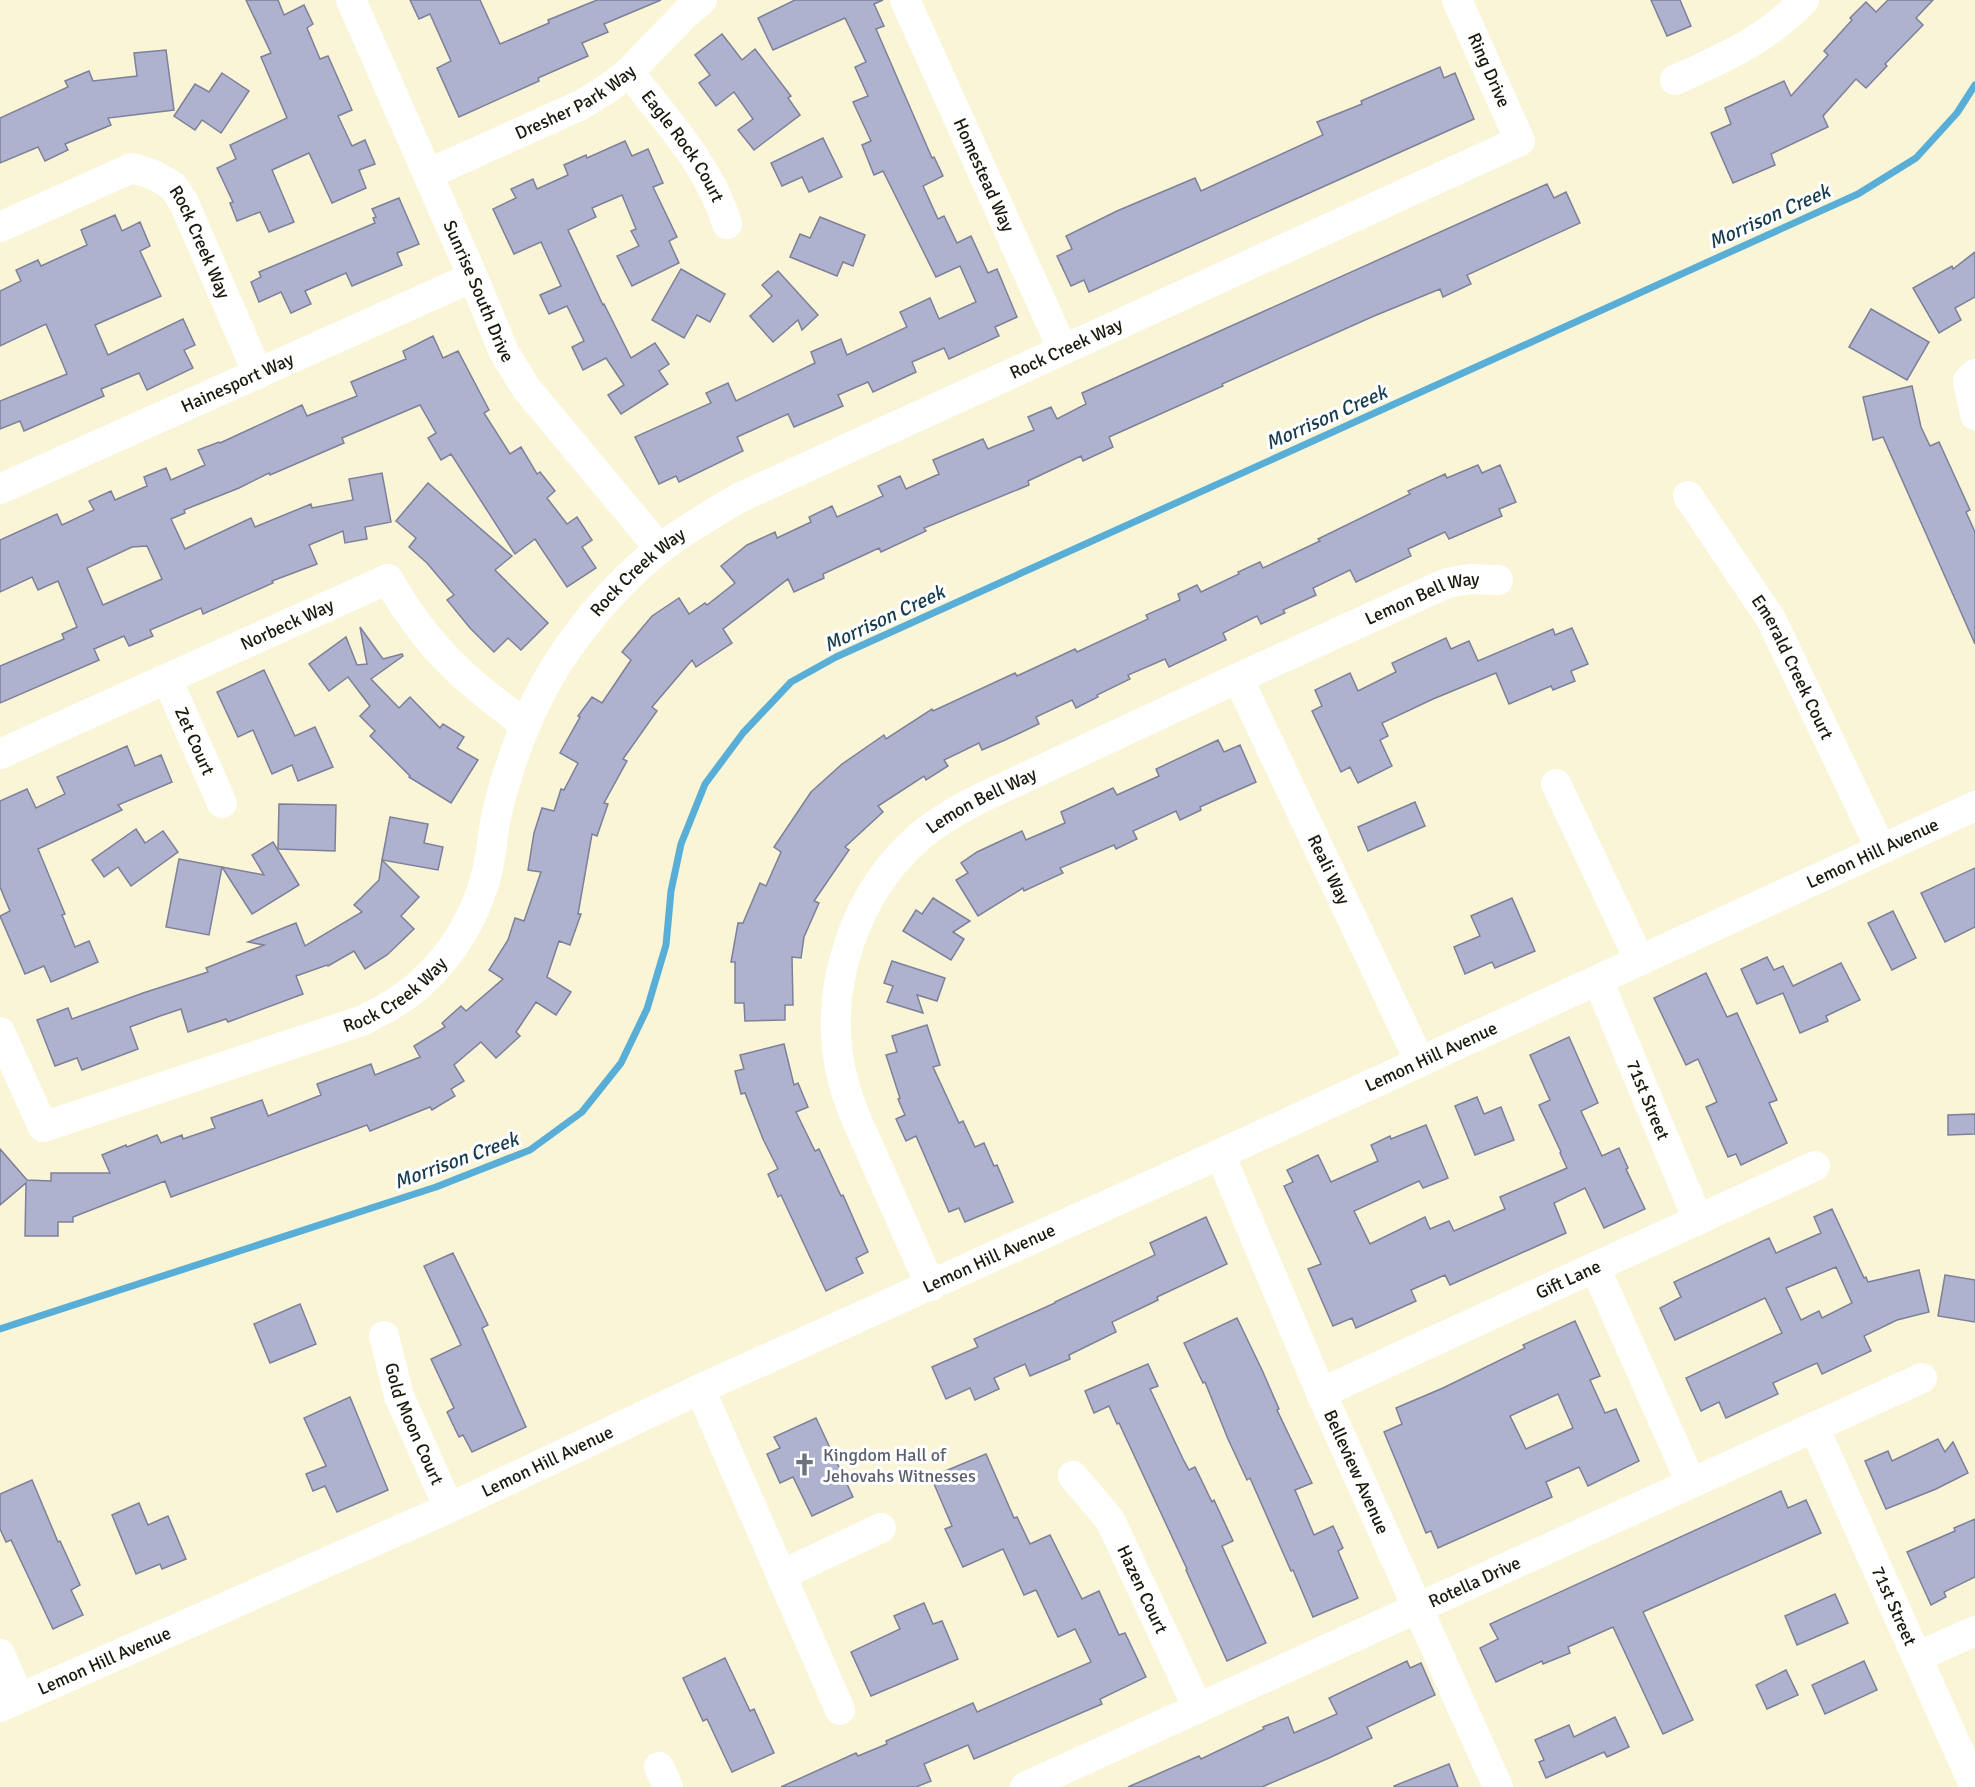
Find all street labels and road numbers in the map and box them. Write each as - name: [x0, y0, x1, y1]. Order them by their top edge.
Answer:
- street label: Ring Drive: [1463, 29, 1515, 111]
- street label: Dresher Park Way: [512, 60, 641, 144]
- street label: Eagle Rock Court: [637, 86, 729, 206]
- street label: Homestead Way: [949, 115, 1019, 236]
- street label: Rock Creek Way: [165, 181, 235, 302]
- street label: Sunrise South Drive: [438, 217, 519, 366]
- street label: Rock Creek Way: [1006, 313, 1127, 384]
- street label: Hainesport Way: [177, 348, 298, 417]
- street label: Rock Creek Way: [585, 523, 690, 621]
- street label: Lemon Bell Way: [1361, 568, 1480, 630]
- street label: Emerald Creek Court: [1747, 590, 1838, 743]
- street label: Norbeck Way: [237, 594, 338, 655]
- street label: Zet Court: [170, 704, 219, 779]
- street label: Lemon Bell Way: [922, 762, 1041, 839]
- street label: Lemon Hill Avenue: [1803, 813, 1942, 893]
- street label: Reali Way: [1303, 831, 1355, 909]
- street label: Rock Creek Way: [340, 952, 452, 1037]
- street label: Lemon Hill Avenue: [1361, 1017, 1501, 1097]
- street label: 71st Street: [1622, 1057, 1674, 1143]
- street label: Lemon Hill Avenue: [919, 1219, 1059, 1298]
- street label: Gift Lane: [1532, 1255, 1604, 1304]
- street label: Gold Moon Court: [380, 1360, 448, 1488]
- street label: Belleview Avenue: [1319, 1406, 1394, 1538]
- street label: Lemon Hill Avenue: [478, 1421, 617, 1502]
- street label: Hazen Court: [1112, 1542, 1173, 1637]
- street label: Rotella Drive: [1425, 1552, 1524, 1613]
- street label: 71st Street: [1867, 1563, 1921, 1649]
- street label: Lemon Hill Avenue: [34, 1622, 174, 1700]

